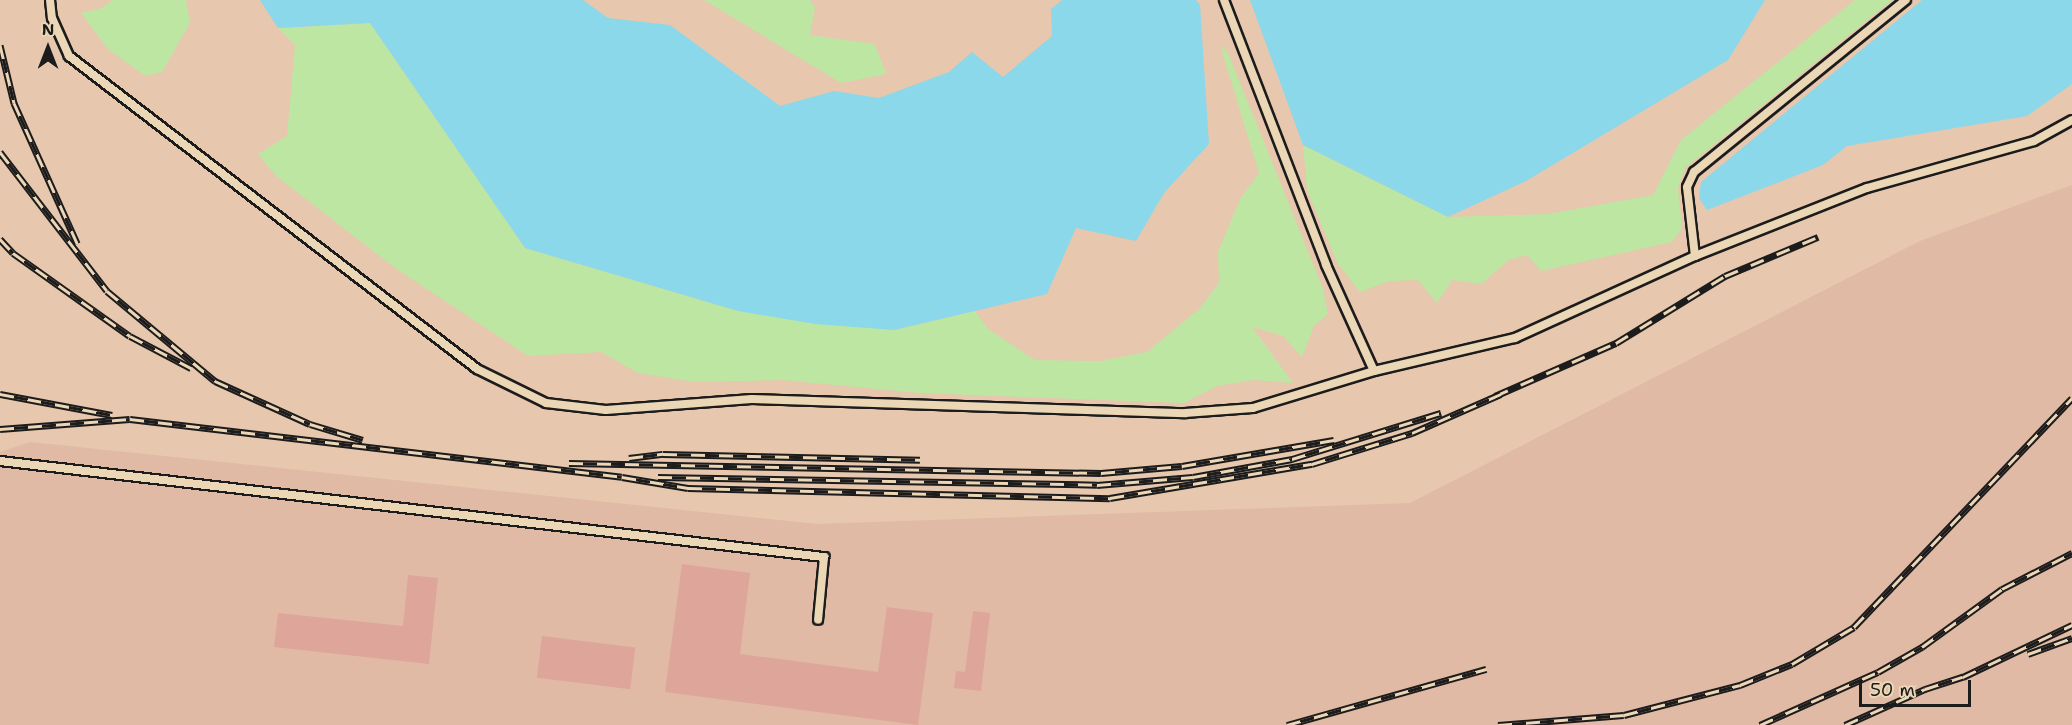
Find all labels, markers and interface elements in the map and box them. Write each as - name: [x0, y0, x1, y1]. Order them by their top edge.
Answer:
- north arrow: [18, 18, 78, 78]
- text: N: [42, 19, 54, 40]
- scale bar: [1862, 668, 1974, 706]
- text: 50 m: [1870, 678, 1915, 702]

